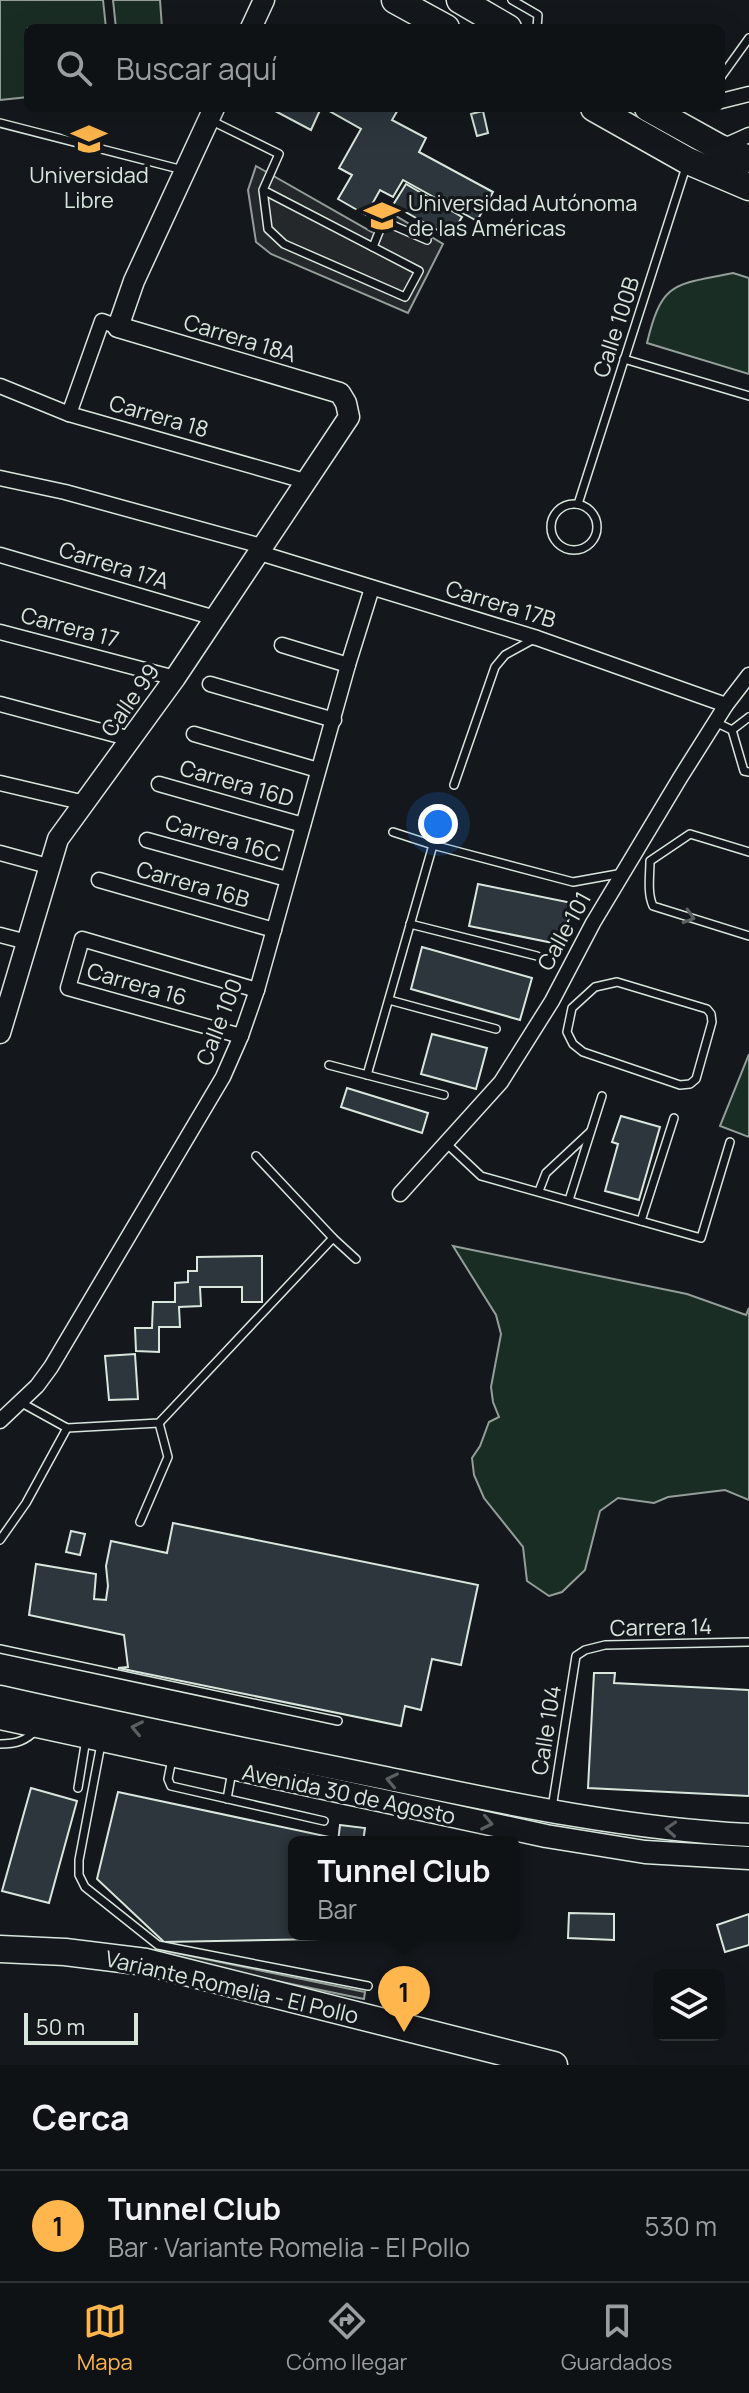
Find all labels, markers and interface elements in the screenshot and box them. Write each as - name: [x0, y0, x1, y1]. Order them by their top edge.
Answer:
- search box: [24, 24, 725, 112]
- icon: search: [52, 46, 96, 90]
- text: Buscar aquí: [116, 48, 277, 89]
- school or university icon: Universidad Libre: [70, 120, 108, 158]
- place label: Universidad Libre: [29, 160, 149, 215]
- place label: Universidad Autónoma de las Américas: [408, 188, 637, 243]
- school or university icon: Universidad Autónoma de las Américas: [363, 197, 401, 235]
- street label: Calle 100B: [586, 273, 646, 381]
- street label: Carrera 18A: [180, 307, 300, 369]
- street label: Carrera 18: [106, 388, 212, 444]
- street label: Carrera 17A: [55, 534, 173, 596]
- street label: Carrera 17B: [442, 573, 560, 635]
- street label: Carrera 17: [18, 600, 122, 654]
- street label: Calle 99: [94, 657, 166, 743]
- street label: Carrera 16D: [176, 752, 298, 814]
- your location: [418, 804, 458, 844]
- street label: Carrera 16C: [162, 807, 284, 869]
- street label: Carrera 16B: [133, 854, 253, 914]
- street label: Calle 101: [530, 886, 598, 976]
- one-way arrow: [681, 908, 695, 924]
- street label: Carrera 16: [83, 955, 191, 1013]
- street label: Calle 100: [189, 974, 249, 1070]
- street label: Carrera 14: [610, 1611, 712, 1643]
- street label: Calle 104: [524, 1683, 568, 1777]
- one-way arrow: [131, 1720, 144, 1737]
- street label: Avenida 30 de Agosto: [240, 1757, 458, 1831]
- one-way arrow: [386, 1772, 399, 1789]
- one-way arrow: [479, 1814, 493, 1831]
- one-way arrow: [664, 1821, 677, 1838]
- popup: [288, 1836, 520, 1940]
- text: Tunnel Club: [317, 1850, 491, 1891]
- text: Bar: [317, 1891, 357, 1927]
- street label: Variante Romelia - El Pollo: [102, 1943, 362, 2031]
- pin: 1: [378, 1966, 430, 2032]
- map controls: [653, 1969, 725, 2041]
- button: layers: [653, 1969, 725, 2041]
- scale bar: [24, 2009, 138, 2045]
- text: 50 m: [36, 2012, 85, 2042]
- text: Cerca: [32, 2094, 130, 2140]
- text: Tunnel Club: [108, 2188, 281, 2229]
- text: 1: [52, 2208, 64, 2244]
- text: 530 m: [644, 2208, 717, 2244]
- text: Bar · Variante Romelia - El Pollo: [108, 2229, 470, 2265]
- tab: Mapa: [77, 2299, 133, 2377]
- tab: Cómo llegar: [286, 2299, 407, 2377]
- tab: Guardados: [561, 2299, 672, 2377]

